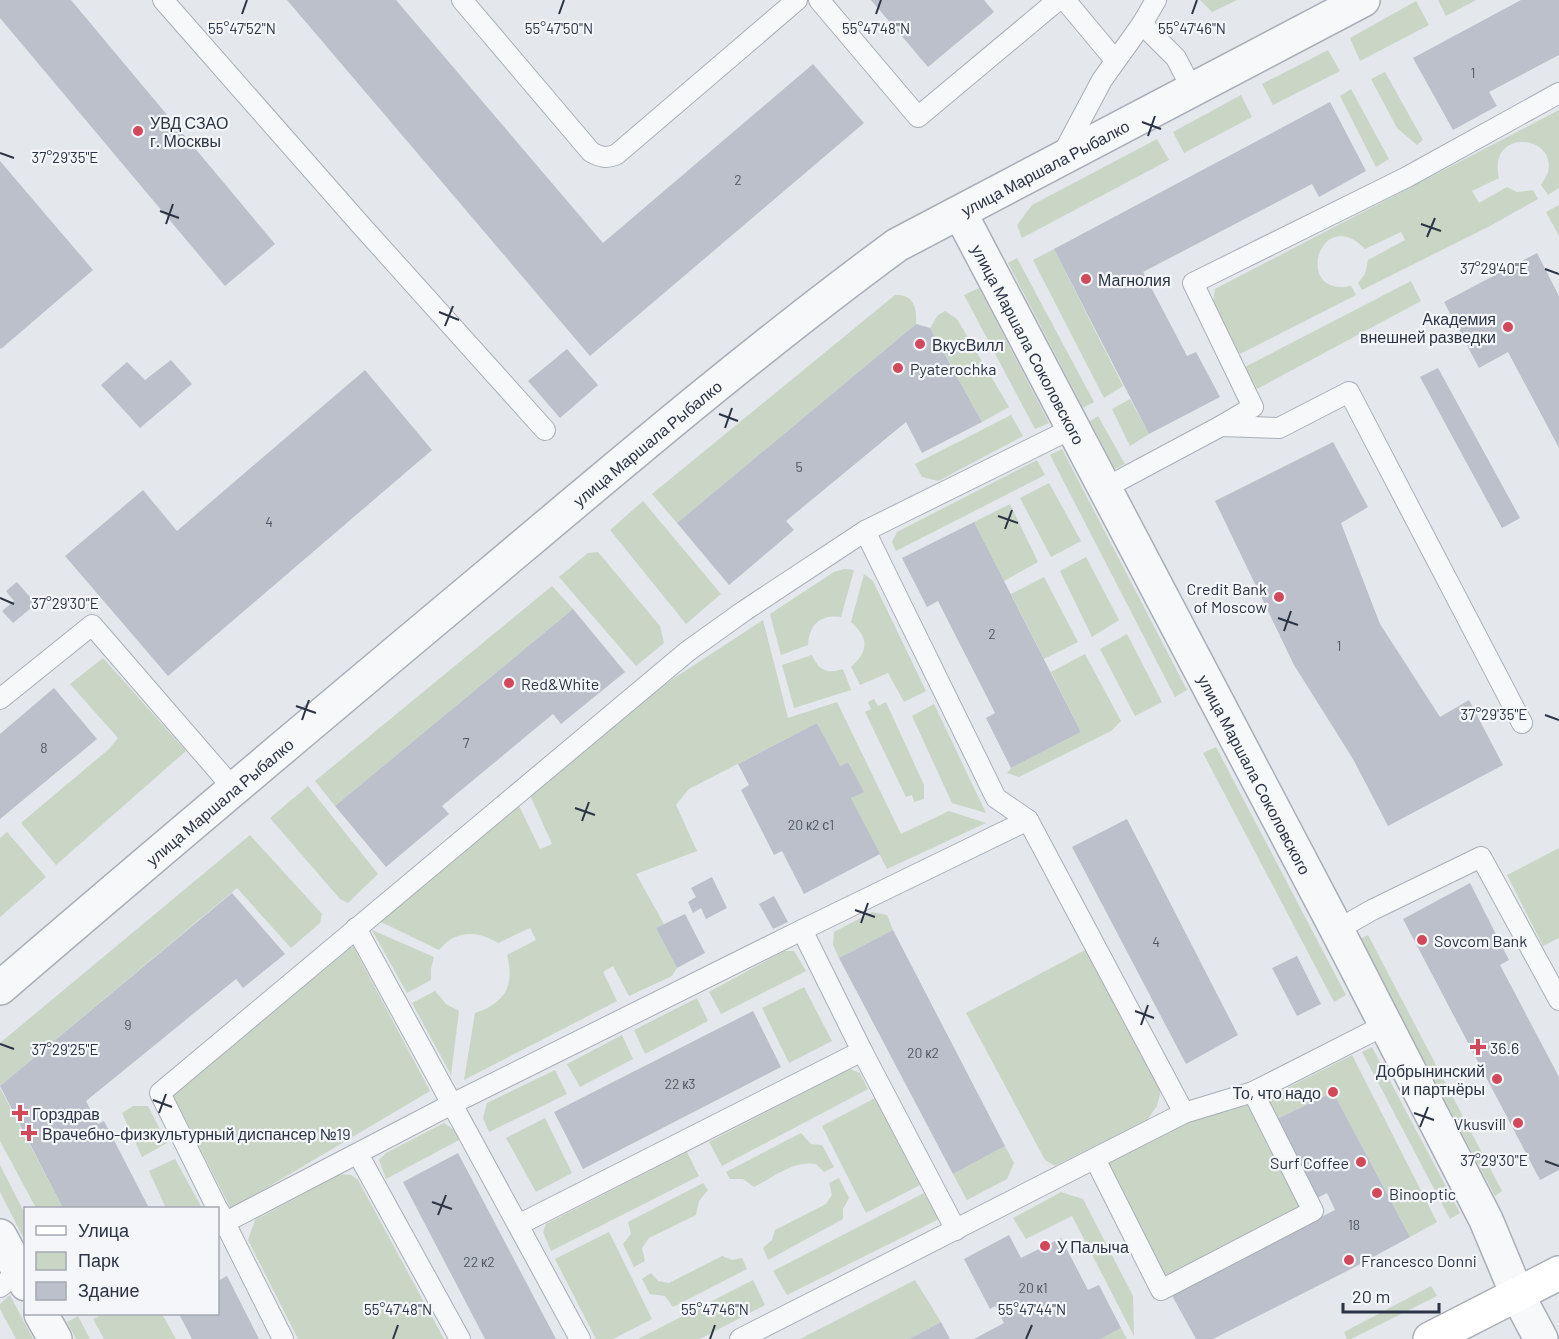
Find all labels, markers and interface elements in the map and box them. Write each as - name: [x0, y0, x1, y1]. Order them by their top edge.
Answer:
- text: 55°47'52"N: [208, 19, 276, 37]
- text: 55°47'50"N: [525, 19, 593, 37]
- text: 55°47'48"N: [842, 19, 910, 37]
- text: 55°47'46"N: [1158, 19, 1226, 37]
- house number: 1: [1471, 64, 1475, 81]
- place label: УВД СЗАО г. Москвы: [150, 113, 228, 150]
- street label: улица Маршала Рыбалко: [958, 115, 1132, 219]
- marker: УВД СЗАО г. Москвы: [131, 124, 145, 138]
- text: 37°29'35"E: [32, 148, 98, 166]
- house number: 2: [734, 171, 742, 188]
- street label: улица Маршала Соколовского: [969, 241, 1089, 447]
- text: 37°29'40"E: [1460, 259, 1528, 277]
- place label: Магнолия: [1098, 270, 1171, 289]
- marker: Магнолия: [1079, 272, 1093, 286]
- place label: Академия внешней разведки: [1360, 309, 1496, 346]
- marker: Академия внешней разведки: [1501, 320, 1515, 334]
- place label: ВкусВилл: [932, 335, 1004, 354]
- marker: ВкусВилл: [913, 337, 927, 351]
- place label: Pyaterochka: [910, 359, 996, 378]
- marker: Pyaterochka: [891, 361, 905, 375]
- street label: улица Маршала Рыбалко: [569, 376, 725, 510]
- house number: 5: [795, 458, 803, 475]
- house number: 4: [265, 513, 273, 530]
- place label: Credit Bank of Moscow: [1186, 579, 1267, 616]
- marker: Credit Bank of Moscow: [1272, 590, 1286, 604]
- text: 37°29'30"E: [31, 594, 99, 612]
- house number: 2: [988, 625, 996, 642]
- house number: 1: [1337, 637, 1341, 654]
- street label: улица Маршала Соколовского: [1195, 671, 1315, 877]
- place label: Red&White: [521, 674, 599, 693]
- marker: Red&White: [502, 676, 516, 690]
- text: 37°29'35"E: [1461, 705, 1527, 723]
- street label: улица Маршала Рыбалко: [142, 734, 297, 869]
- house number: 7: [463, 734, 470, 751]
- house number: 8: [40, 739, 48, 756]
- house number: 20 к2 с1: [788, 816, 834, 833]
- place label: Sovcom Bank: [1434, 931, 1527, 950]
- house number: 4: [1152, 933, 1160, 950]
- marker: Sovcom Bank: [1415, 933, 1429, 947]
- house number: 9: [124, 1016, 132, 1033]
- place label: 36.6: [1490, 1038, 1519, 1057]
- text: 37°29'25"E: [31, 1040, 99, 1058]
- marker: 36.6: [1471, 1040, 1485, 1054]
- house number: 20 к2: [907, 1044, 939, 1061]
- place label: Добрынинский и партнёры: [1376, 1061, 1485, 1098]
- marker: Добрынинский и партнёры: [1490, 1072, 1504, 1086]
- house number: 22 к3: [664, 1075, 696, 1092]
- place label: То, что надо: [1233, 1083, 1321, 1102]
- marker: То, что надо: [1326, 1085, 1340, 1099]
- place label: Горздрав: [32, 1104, 100, 1123]
- marker: Горздрав: [13, 1106, 27, 1120]
- place label: Vkusvill: [1454, 1114, 1506, 1133]
- marker: Vkusvill: [1511, 1116, 1525, 1130]
- marker: Врачебно-физкультурный диспансер №19: [20, 1124, 38, 1142]
- place label: Врачебно-физкультурный диспансер №19: [42, 1124, 351, 1143]
- text: 37°29'30"E: [1460, 1151, 1528, 1169]
- place label: Surf Coffee: [1270, 1153, 1349, 1172]
- marker: Surf Coffee: [1354, 1155, 1368, 1169]
- place label: Binooptic: [1389, 1184, 1456, 1203]
- marker: Binooptic: [1370, 1186, 1384, 1200]
- legend: [24, 1207, 219, 1315]
- house number: 18: [1348, 1216, 1360, 1233]
- text: Улица: [78, 1219, 130, 1241]
- place label: У Палыча: [1057, 1237, 1129, 1256]
- marker: У Палыча: [1038, 1239, 1052, 1253]
- text: Парк: [78, 1249, 119, 1271]
- place label: Francesco Donni: [1361, 1251, 1477, 1270]
- house number: 22 к2: [463, 1253, 495, 1270]
- marker: Francesco Donni: [1342, 1253, 1356, 1267]
- scale bar: [1343, 1276, 1439, 1314]
- text: Здание: [78, 1279, 139, 1301]
- house number: 20 к1: [1018, 1279, 1048, 1296]
- text: 20 m: [1352, 1285, 1390, 1307]
- text: 55°47'48"N: [364, 1300, 432, 1318]
- text: 55°47'46"N: [681, 1300, 749, 1318]
- text: 55°47'44"N: [998, 1300, 1066, 1318]

